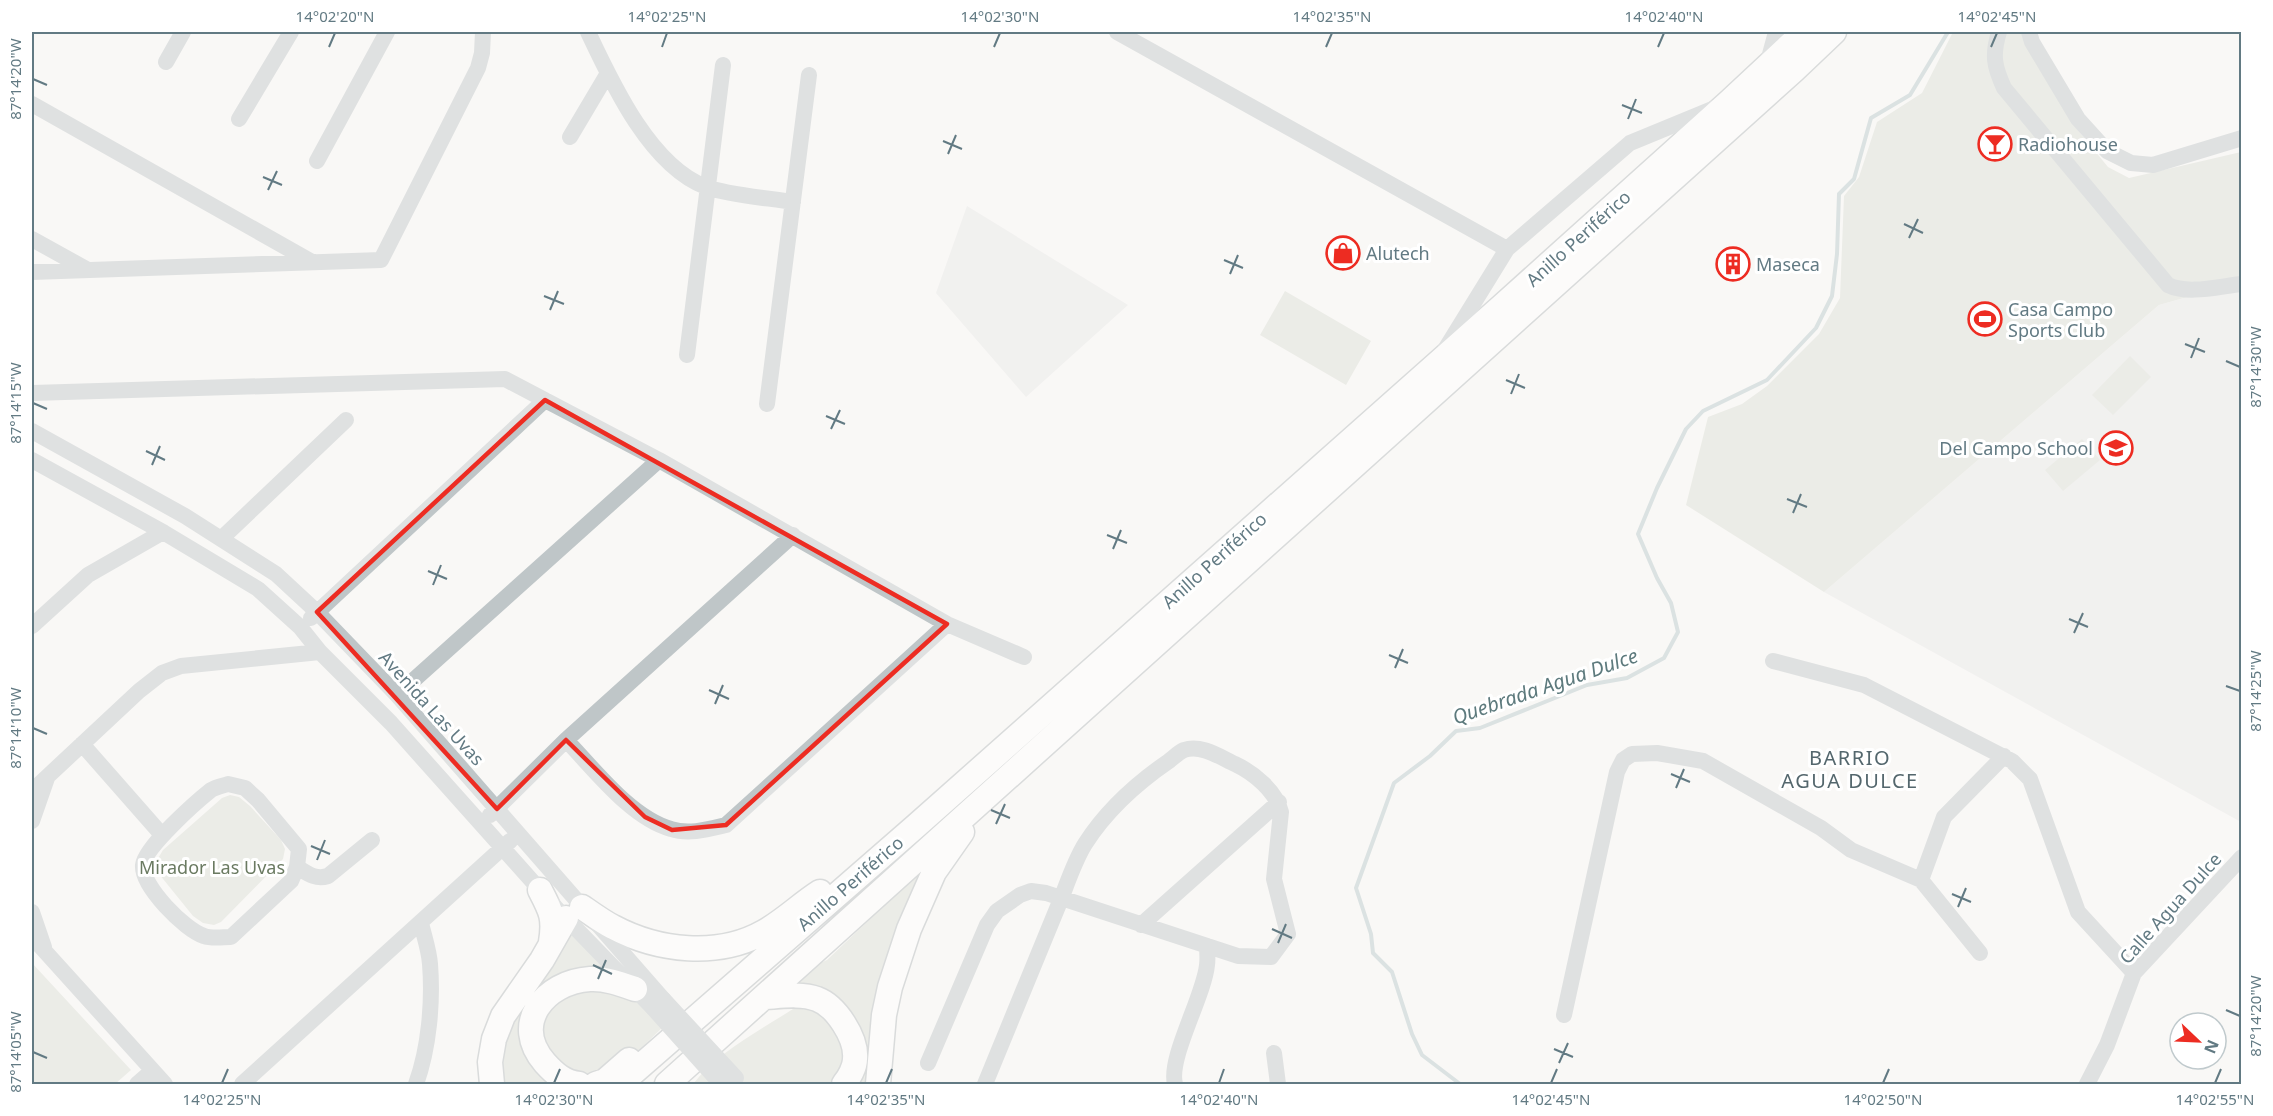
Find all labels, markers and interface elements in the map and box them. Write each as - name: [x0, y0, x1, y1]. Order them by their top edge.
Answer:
- text: 14°02'20"N: [296, 6, 374, 26]
- text: 14°02'25"N: [628, 6, 706, 26]
- text: 14°02'30"N: [961, 6, 1039, 26]
- text: 14°02'35"N: [1293, 6, 1371, 26]
- text: 14°02'40"N: [1625, 6, 1703, 26]
- text: 14°02'45"N: [1958, 6, 2036, 26]
- text: 87°14'20"W: [5, 38, 25, 120]
- bar icon: Radiohouse: [1977, 126, 2013, 162]
- place label: Radiohouse: [2018, 132, 2118, 156]
- street label: Anillo Periférico: [1520, 185, 1636, 291]
- shop icon: Alutech: [1325, 235, 1361, 271]
- place label: Alutech: [1366, 241, 1430, 265]
- building icon: Maseca: [1715, 246, 1751, 282]
- place label: Maseca: [1756, 252, 1820, 276]
- place label: Casa Campo Sports Club: [2008, 297, 2113, 342]
- sports icon: Casa Campo Sports Club: [1967, 301, 2003, 337]
- text: 87°14'30"W: [2245, 326, 2265, 408]
- text: 87°14'15"W: [5, 362, 25, 444]
- school or university icon: Del Campo School: [2098, 430, 2134, 466]
- place label: Del Campo School: [1939, 436, 2093, 460]
- street label: Anillo Periférico: [1156, 507, 1272, 613]
- water label: Quebrada Agua Dulce: [1449, 642, 1641, 730]
- street label: Avenida Las Uvas: [374, 646, 490, 770]
- text: 87°14'25"W: [2245, 650, 2265, 732]
- text: 87°14'10"W: [5, 687, 25, 769]
- district label: BARRIO AGUA DULCE: [1781, 744, 1919, 794]
- street label: Anillo Periférico: [792, 830, 908, 936]
- street label: Calle Agua Dulce: [2114, 847, 2226, 969]
- park label: Mirador Las Uvas: [139, 855, 285, 879]
- text: 87°14'20"W: [2245, 975, 2265, 1057]
- text: 87°14'05"W: [5, 1011, 25, 1093]
- north arrow: [2168, 1011, 2228, 1071]
- text: N: [2199, 1037, 2224, 1057]
- text: 14°02'25"N: [183, 1089, 261, 1109]
- text: 14°02'30"N: [515, 1089, 593, 1109]
- text: 14°02'35"N: [847, 1089, 925, 1109]
- text: 14°02'40"N: [1180, 1089, 1258, 1109]
- text: 14°02'45"N: [1512, 1089, 1590, 1109]
- text: 14°02'50"N: [1844, 1089, 1922, 1109]
- text: 14°02'55"N: [2176, 1089, 2254, 1109]

